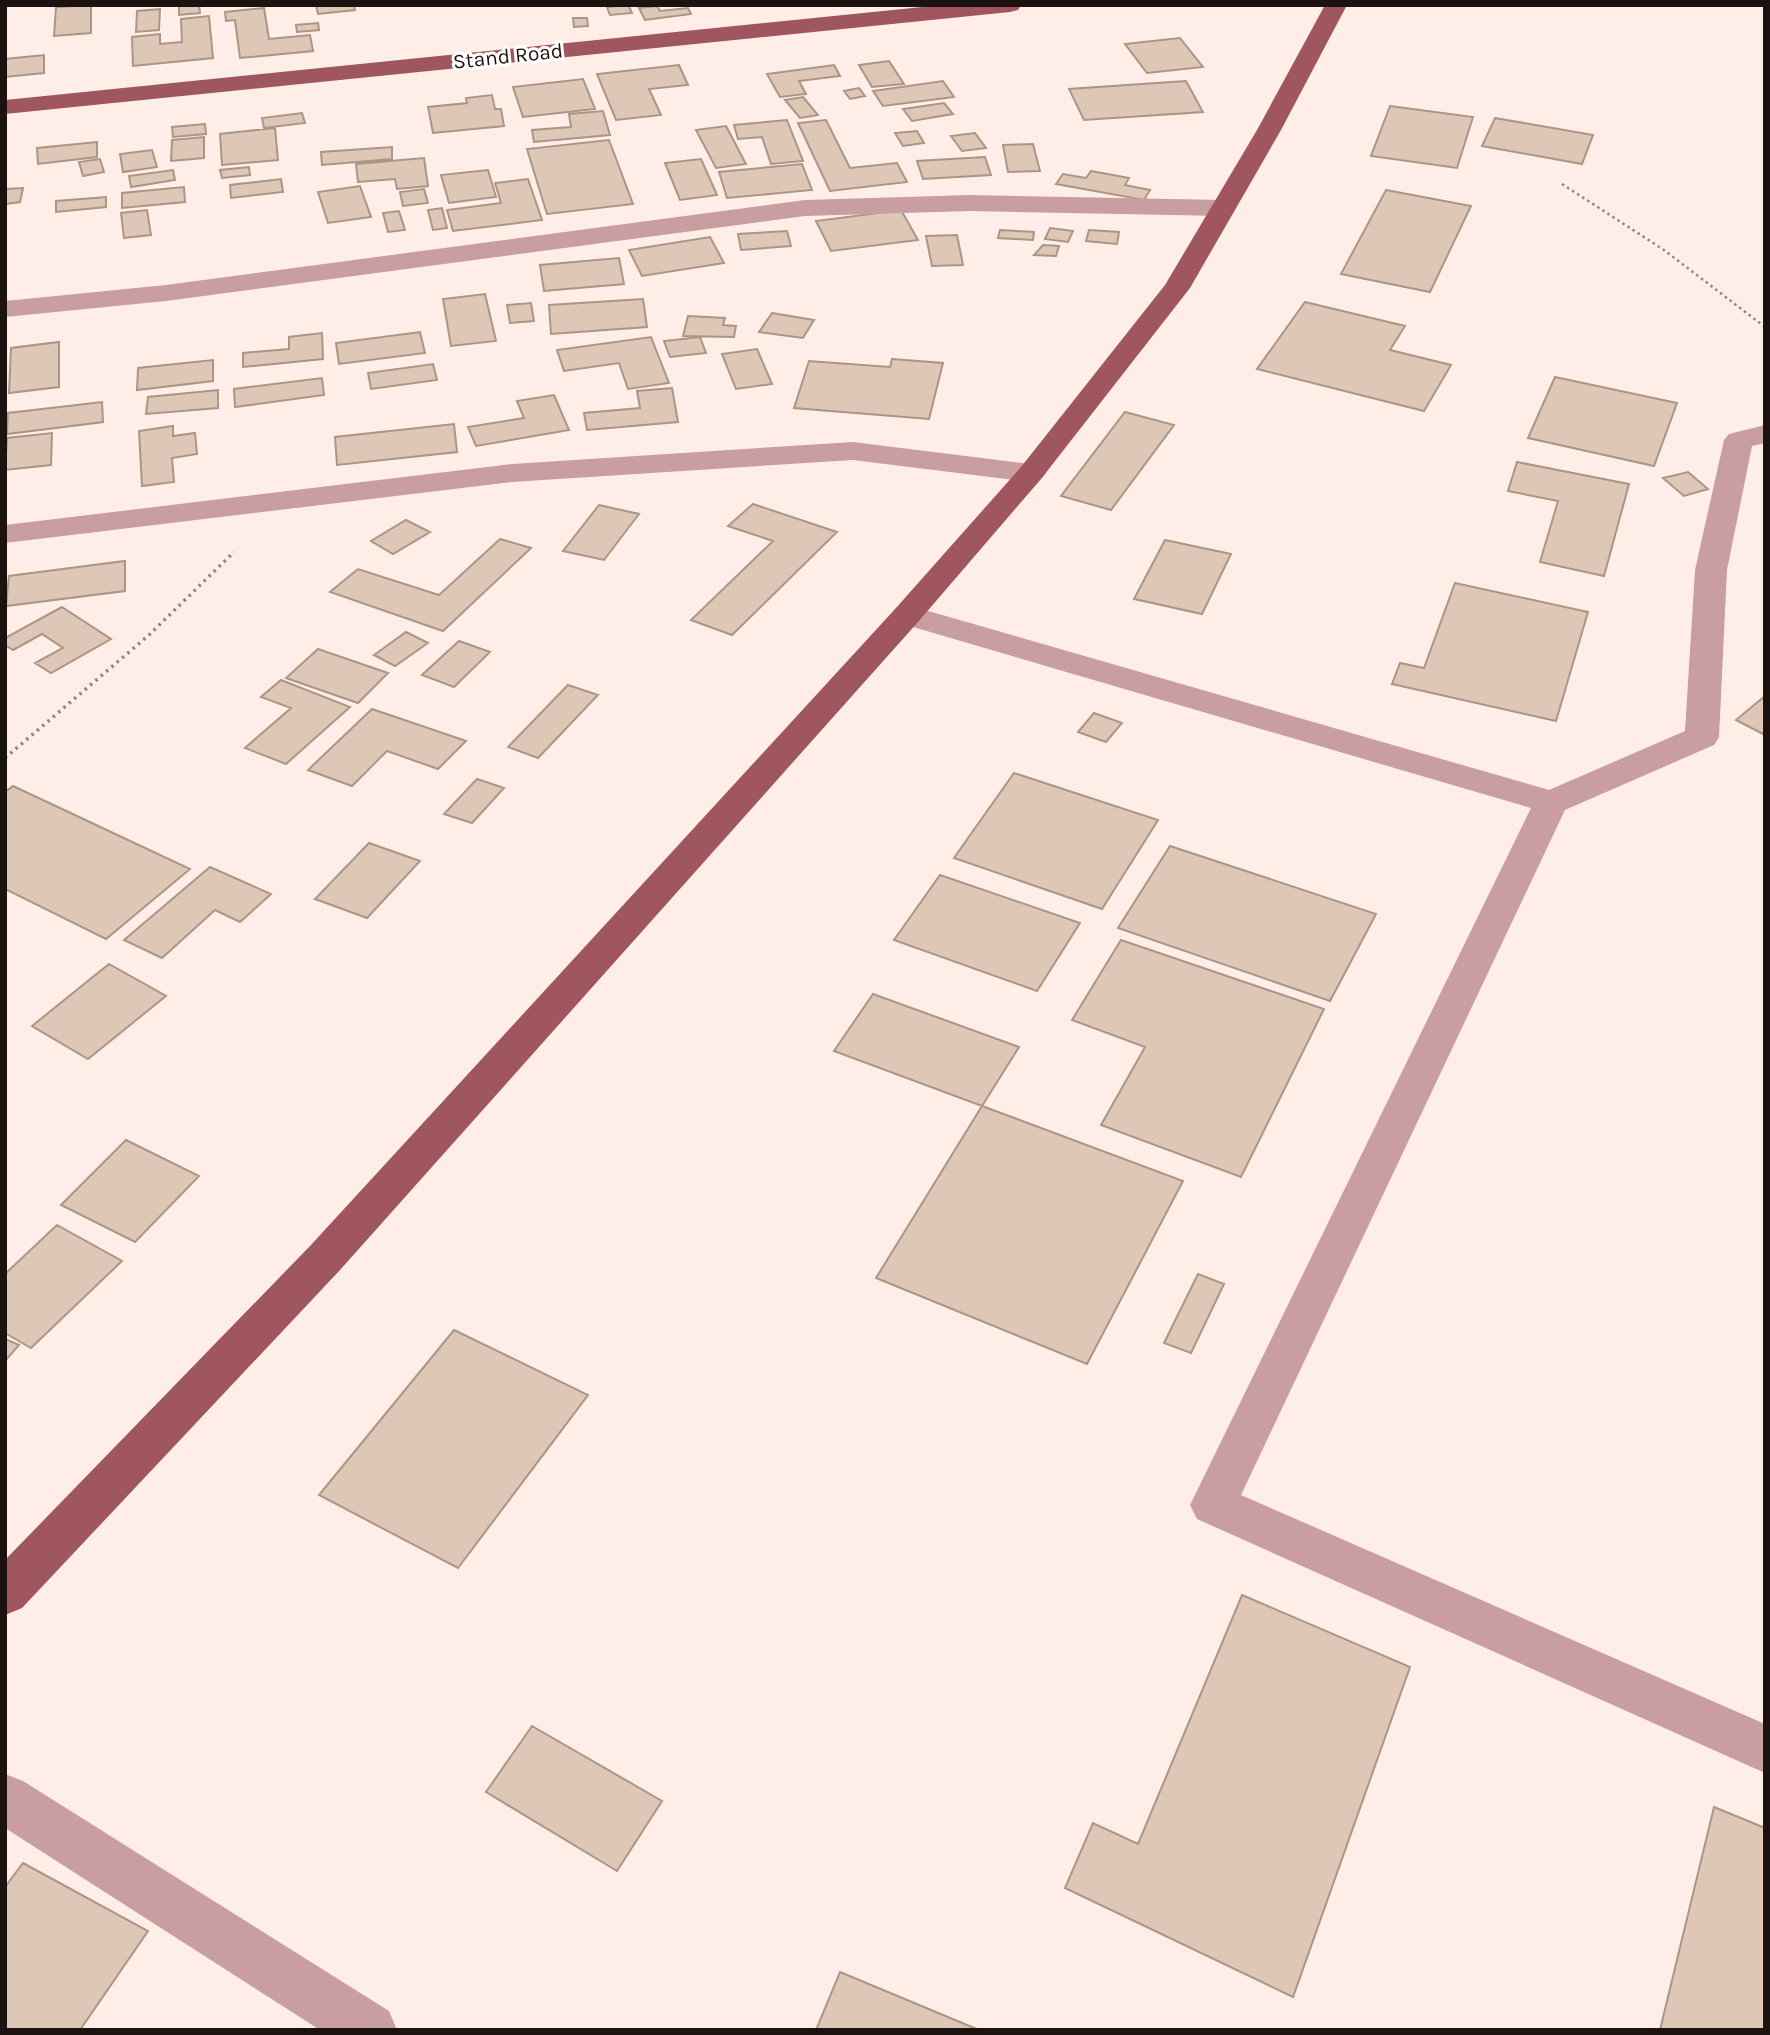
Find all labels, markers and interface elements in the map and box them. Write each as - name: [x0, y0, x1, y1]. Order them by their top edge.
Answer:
- street label: Stand Road: [452, 38, 564, 74]

